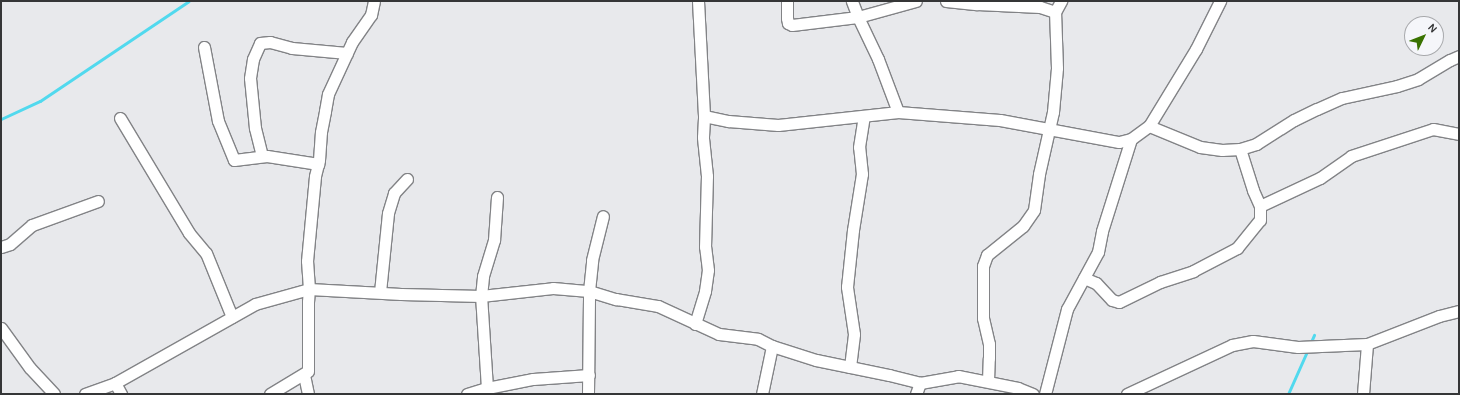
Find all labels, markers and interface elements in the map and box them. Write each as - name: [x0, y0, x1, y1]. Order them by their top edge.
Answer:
- north arrow: [1404, 16, 1444, 56]
- text: N: [1425, 21, 1440, 35]

